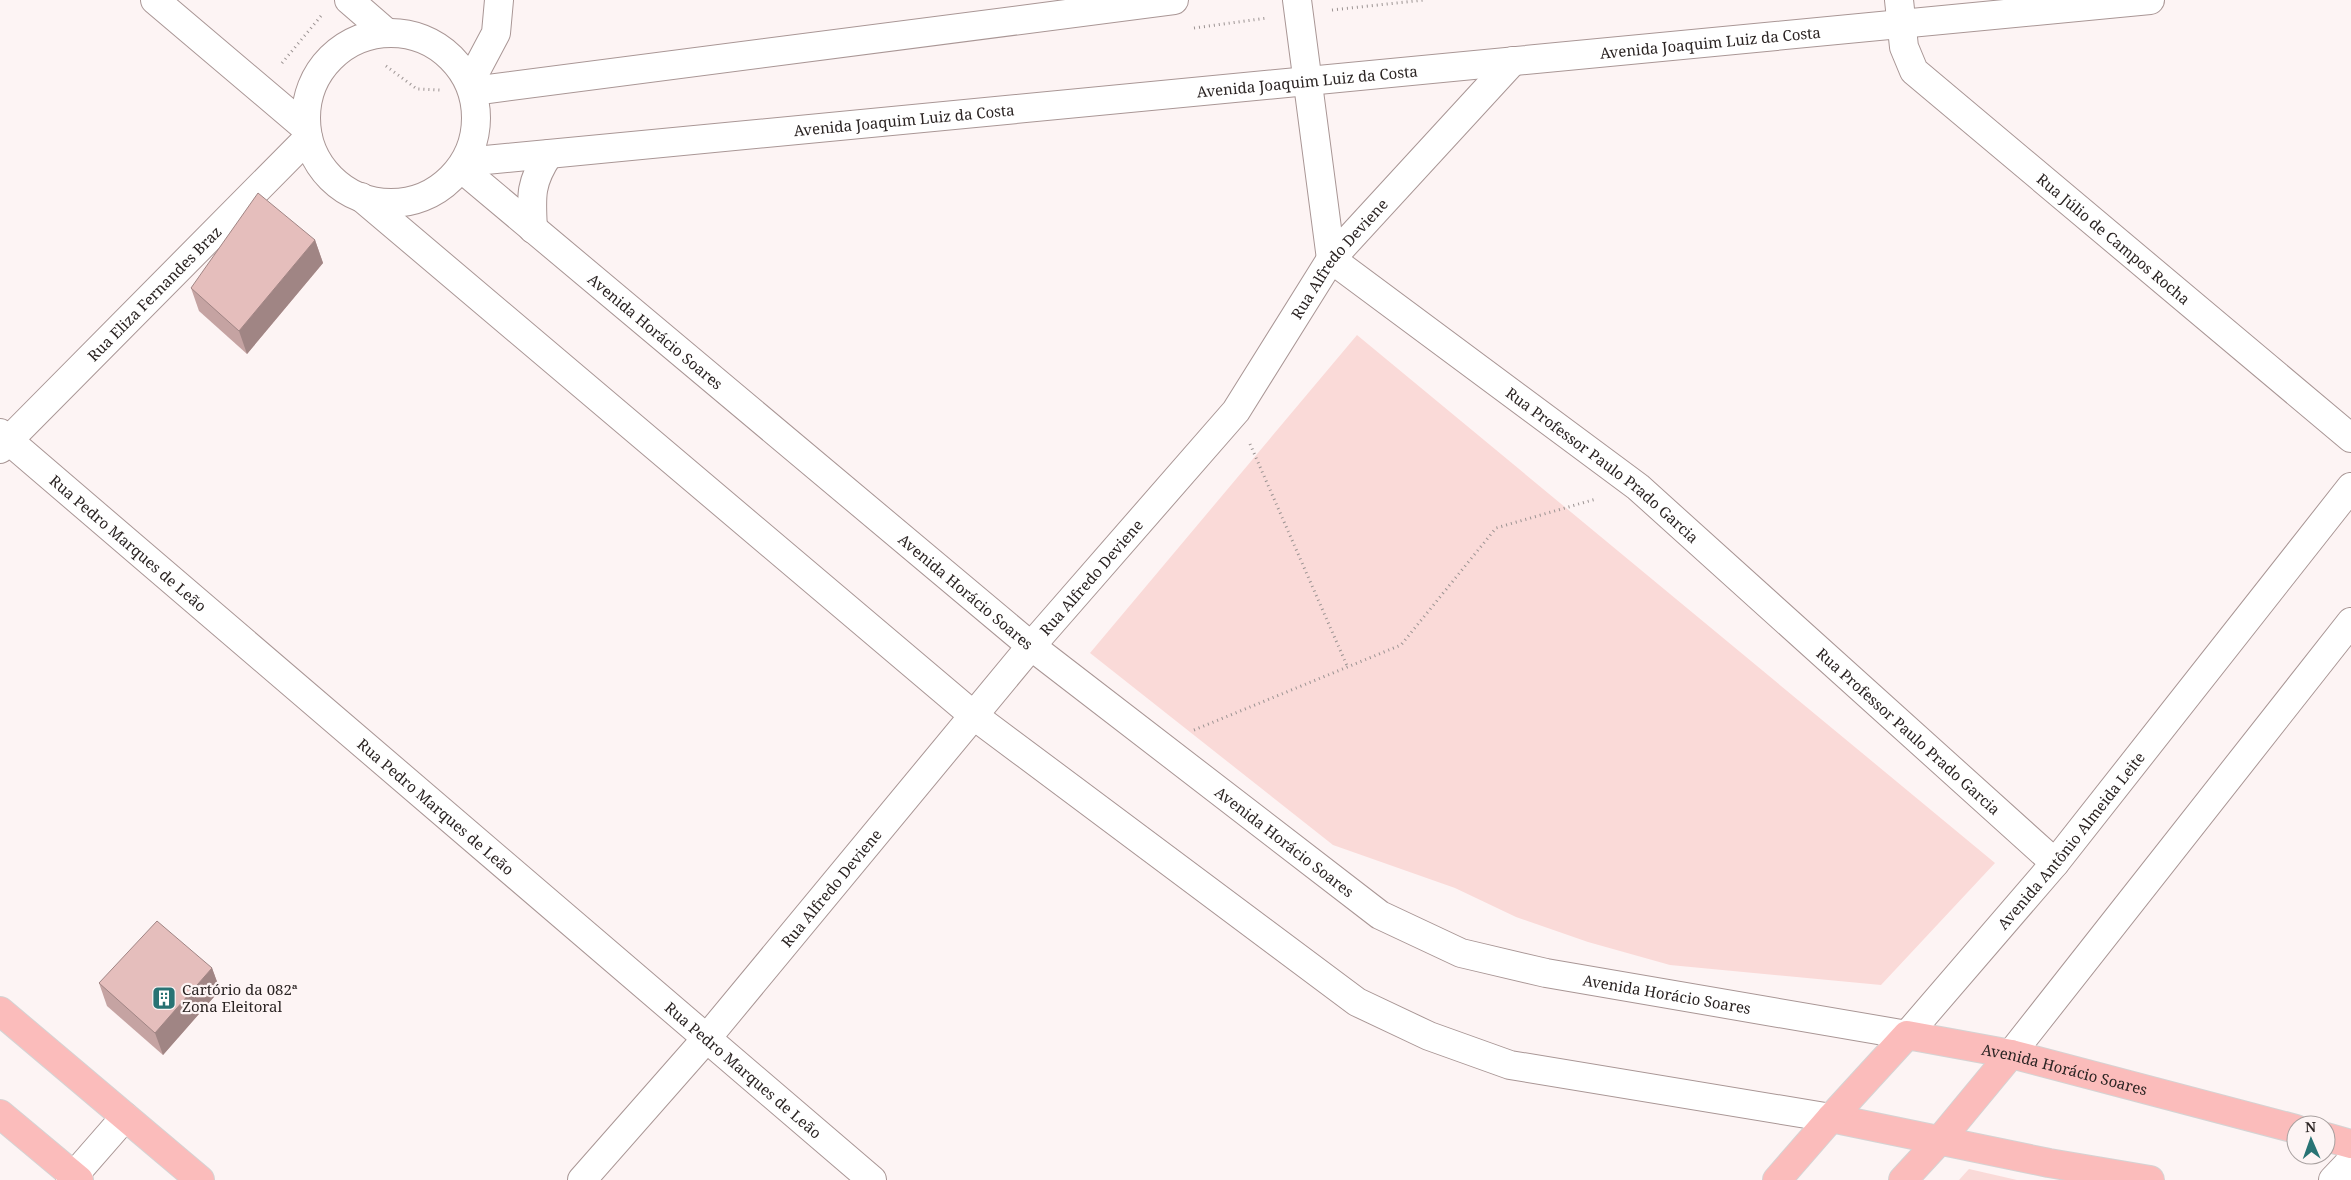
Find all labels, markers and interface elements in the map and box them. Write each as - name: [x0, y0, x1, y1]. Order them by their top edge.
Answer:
- street label: Avenida Joaquim Luiz da Costa: [1599, 22, 1822, 63]
- street label: Avenida Joaquim Luiz da Costa: [1196, 60, 1418, 102]
- street label: Avenida Joaquim Luiz da Costa: [793, 99, 1015, 140]
- street label: Rua Júlio de Campos Rocha: [2033, 169, 2194, 309]
- street label: Rua Alfredo Deviene: [1286, 194, 1392, 323]
- street label: Rua Eliza Fernandes Braz: [83, 222, 225, 365]
- street label: Avenida Horácio Soares: [584, 269, 727, 394]
- street label: Rua Professor Paulo Prado Garcia: [1502, 382, 1703, 547]
- street label: Rua Pedro Marques de Leão: [46, 470, 211, 616]
- street label: Rua Alfredo Deviene: [1035, 515, 1147, 639]
- street label: Avenida Horácio Soares: [894, 529, 1038, 654]
- street label: Rua Professor Paulo Prado Garcia: [1813, 643, 2005, 819]
- street label: Rua Pedro Marques de Leão: [353, 734, 519, 879]
- street label: Avenida Antônio Almeida Leite: [1993, 748, 2149, 933]
- street label: Avenida Horácio Soares: [1211, 782, 1358, 901]
- street label: Rua Alfredo Deviene: [776, 825, 886, 951]
- street label: Avenida Horácio Soares: [1581, 970, 1753, 1018]
- place label: Cartório da 082ª Zona Eleitoral: [182, 979, 298, 1016]
- building icon: Cartório da 082ª Zona Eleitoral: [151, 985, 177, 1011]
- street label: Rua Pedro Marques de Leão: [661, 997, 826, 1143]
- street label: Avenida Horácio Soares: [1980, 1039, 2150, 1100]
- north arrow: [2286, 1115, 2336, 1165]
- text: N: [2305, 1117, 2316, 1136]

